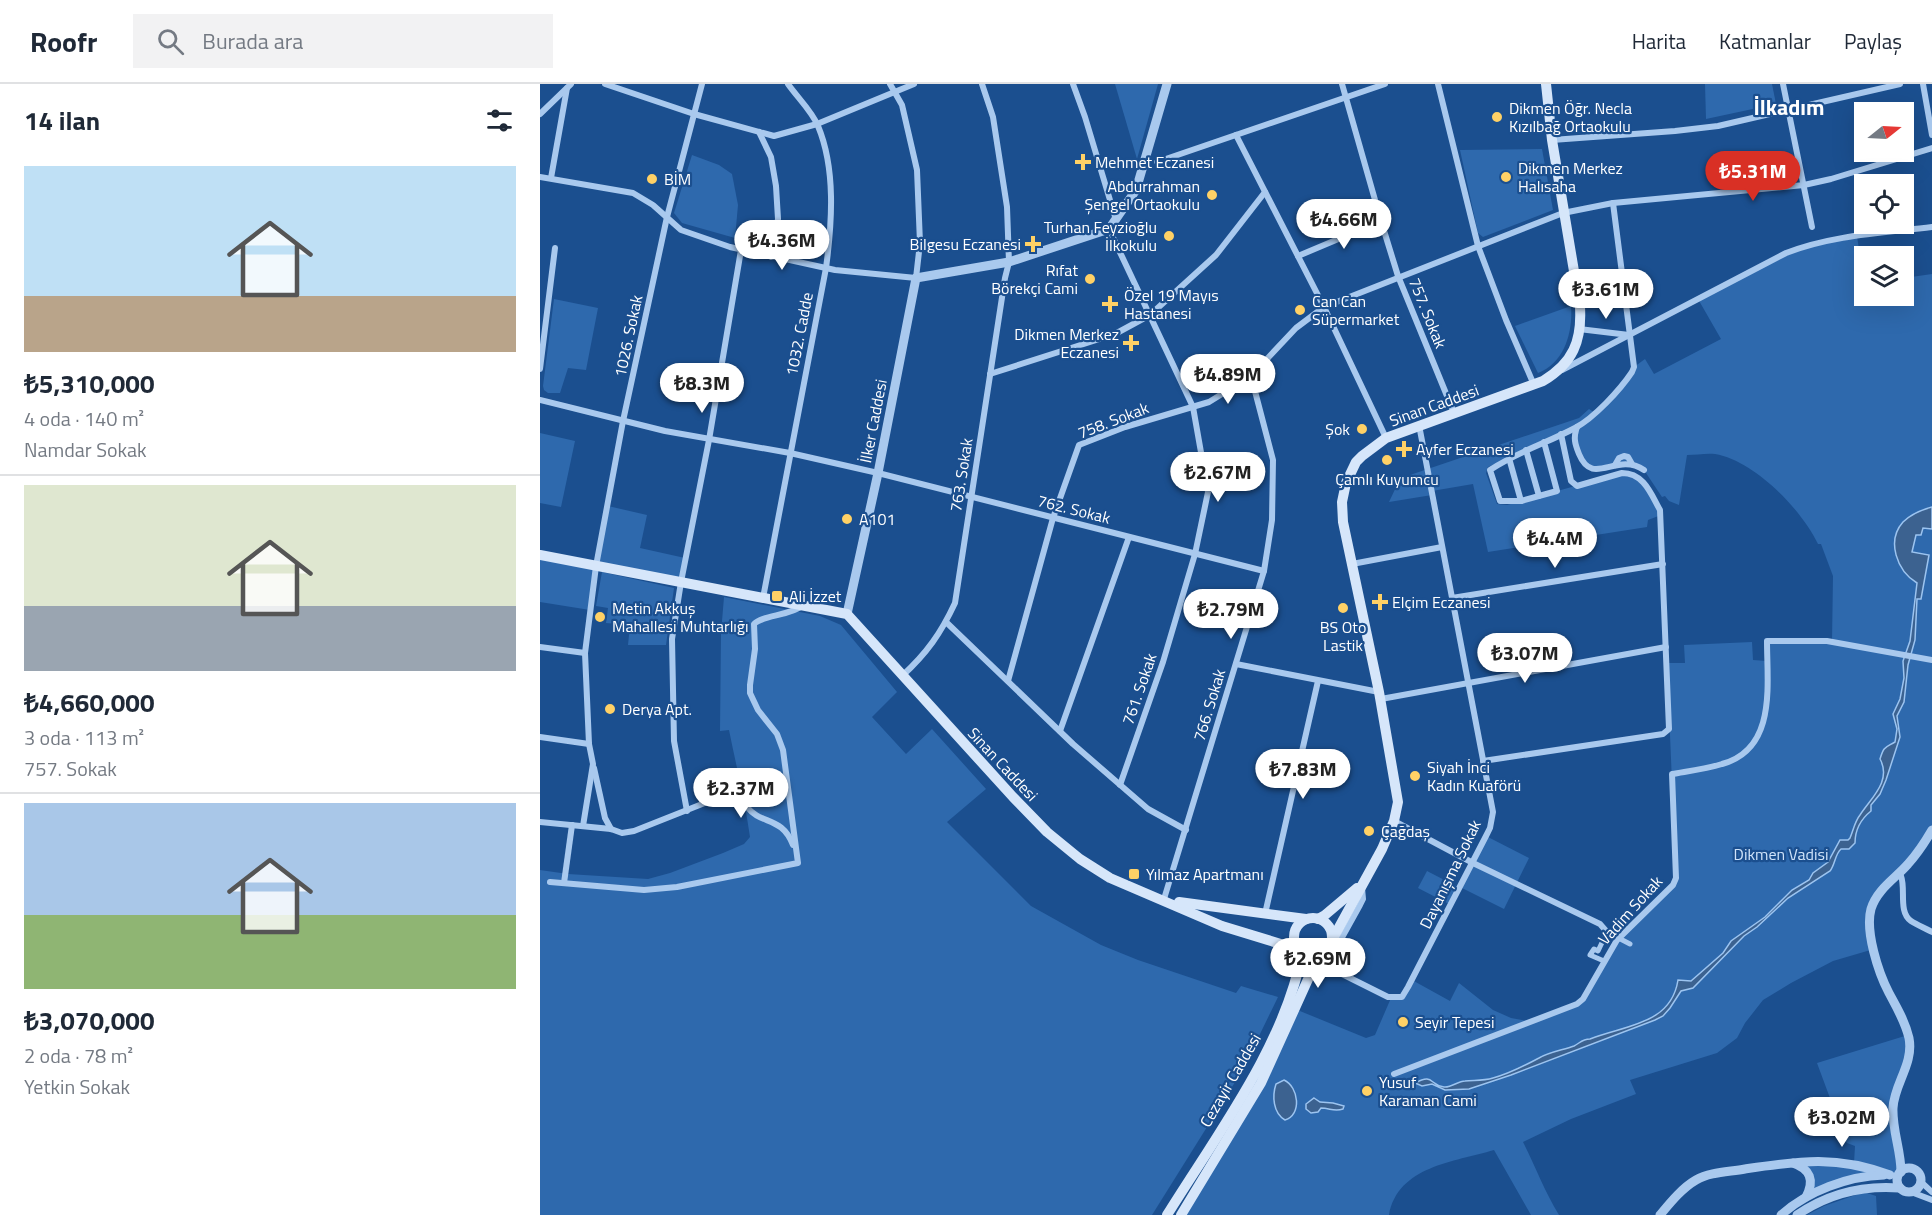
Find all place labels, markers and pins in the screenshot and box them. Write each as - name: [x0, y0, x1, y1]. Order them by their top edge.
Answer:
- place label: Dikmen Öğr. Necla Kızılbağ Ortaokulu: [1509, 96, 1632, 138]
- marker: Dikmen Öğr. Necla Kızılbağ Ortaokulu: [1490, 110, 1504, 124]
- place label: Mehmet Eczanesi: [1095, 150, 1214, 174]
- pin: ₺5.31M: [1704, 151, 1802, 202]
- marker: Mehmet Eczanesi: [1076, 155, 1090, 169]
- place label: Dikmen Merkez Halısaha: [1518, 156, 1623, 198]
- place label: BİM: [664, 167, 691, 191]
- marker: Dikmen Merkez Halısaha: [1499, 170, 1513, 184]
- marker: BİM: [645, 172, 659, 186]
- place label: Abdurrahman Şengel Ortaokulu: [1085, 174, 1200, 216]
- marker: Abdurrahman Şengel Ortaokulu: [1205, 188, 1219, 202]
- pin: ₺4.66M: [1295, 199, 1393, 250]
- place label: Turhan Feyzioğlu İlkokulu: [1044, 215, 1157, 257]
- pin: ₺4.36M: [733, 220, 831, 271]
- marker: Turhan Feyzioğlu İlkokulu: [1162, 229, 1176, 243]
- place label: Bilgesu Eczanesi: [910, 232, 1021, 256]
- marker: Bilgesu Eczanesi: [1026, 237, 1040, 251]
- place label: Rıfat Börekçi Cami: [991, 258, 1078, 300]
- pin: ₺3.61M: [1557, 269, 1655, 320]
- marker: Rıfat Börekçi Cami: [1083, 272, 1097, 286]
- place label: Özel 19 Mayıs Hastanesi: [1124, 283, 1219, 325]
- place label: Can Can Süpermarket: [1312, 289, 1400, 331]
- marker: Özel 19 Mayıs Hastanesi: [1101, 295, 1119, 313]
- marker: Can Can Süpermarket: [1293, 303, 1307, 317]
- place label: Dikmen Merkez Eczanesi: [1014, 322, 1119, 364]
- marker: Dikmen Merkez Eczanesi: [1124, 336, 1138, 350]
- pin: ₺4.89M: [1179, 354, 1277, 405]
- pin: ₺8.3M: [660, 363, 744, 414]
- place label: Şok: [1325, 417, 1350, 441]
- marker: Şok: [1355, 422, 1369, 436]
- place label: Ayfer Eczanesi: [1416, 437, 1514, 461]
- marker: Ayfer Eczanesi: [1397, 442, 1411, 456]
- pin: ₺2.67M: [1169, 452, 1267, 503]
- marker: Çamlı Kuyumcu: [1380, 453, 1394, 467]
- place label: Çamlı Kuyumcu: [1335, 467, 1439, 491]
- place label: A101: [859, 507, 895, 531]
- marker: A101: [840, 512, 854, 526]
- pin: ₺4.4M: [1513, 518, 1597, 569]
- place label: Ali İzzet: [789, 584, 842, 608]
- marker: Ali İzzet: [770, 589, 784, 603]
- pin: ₺2.79M: [1182, 589, 1280, 640]
- place label: Elçim Eczanesi: [1392, 590, 1491, 614]
- marker: Elçim Eczanesi: [1373, 595, 1387, 609]
- place label: Metin Akkuş Mahallesi Muhtarlığı: [612, 596, 749, 638]
- marker: BS Oto Lastik: [1336, 601, 1350, 615]
- marker: Metin Akkuş Mahallesi Muhtarlığı: [593, 610, 607, 624]
- place label: BS Oto Lastik: [1320, 615, 1366, 657]
- pin: ₺3.07M: [1476, 633, 1574, 684]
- place label: Derya Apt.: [622, 697, 692, 721]
- marker: Derya Apt.: [603, 702, 617, 716]
- pin: ₺7.83M: [1254, 749, 1352, 800]
- place label: Siyah İnci Kadın Kuaförü: [1427, 755, 1521, 797]
- pin: ₺2.37M: [692, 768, 790, 819]
- marker: Siyah İnci Kadın Kuaförü: [1408, 769, 1422, 783]
- place label: Çağdaş: [1381, 819, 1430, 843]
- marker: Çağdaş: [1362, 824, 1376, 838]
- place label: Yılmaz Apartmanı: [1146, 862, 1264, 886]
- marker: Yılmaz Apartmanı: [1127, 867, 1141, 881]
- pin: ₺2.69M: [1269, 938, 1367, 989]
- place label: Seyir Tepesi: [1415, 1010, 1494, 1034]
- marker: Seyir Tepesi: [1396, 1015, 1410, 1029]
- place label: Yusuf Karaman Cami: [1379, 1070, 1477, 1112]
- marker: Yusuf Karaman Cami: [1360, 1084, 1374, 1098]
- pin: ₺3.02M: [1793, 1097, 1891, 1148]

